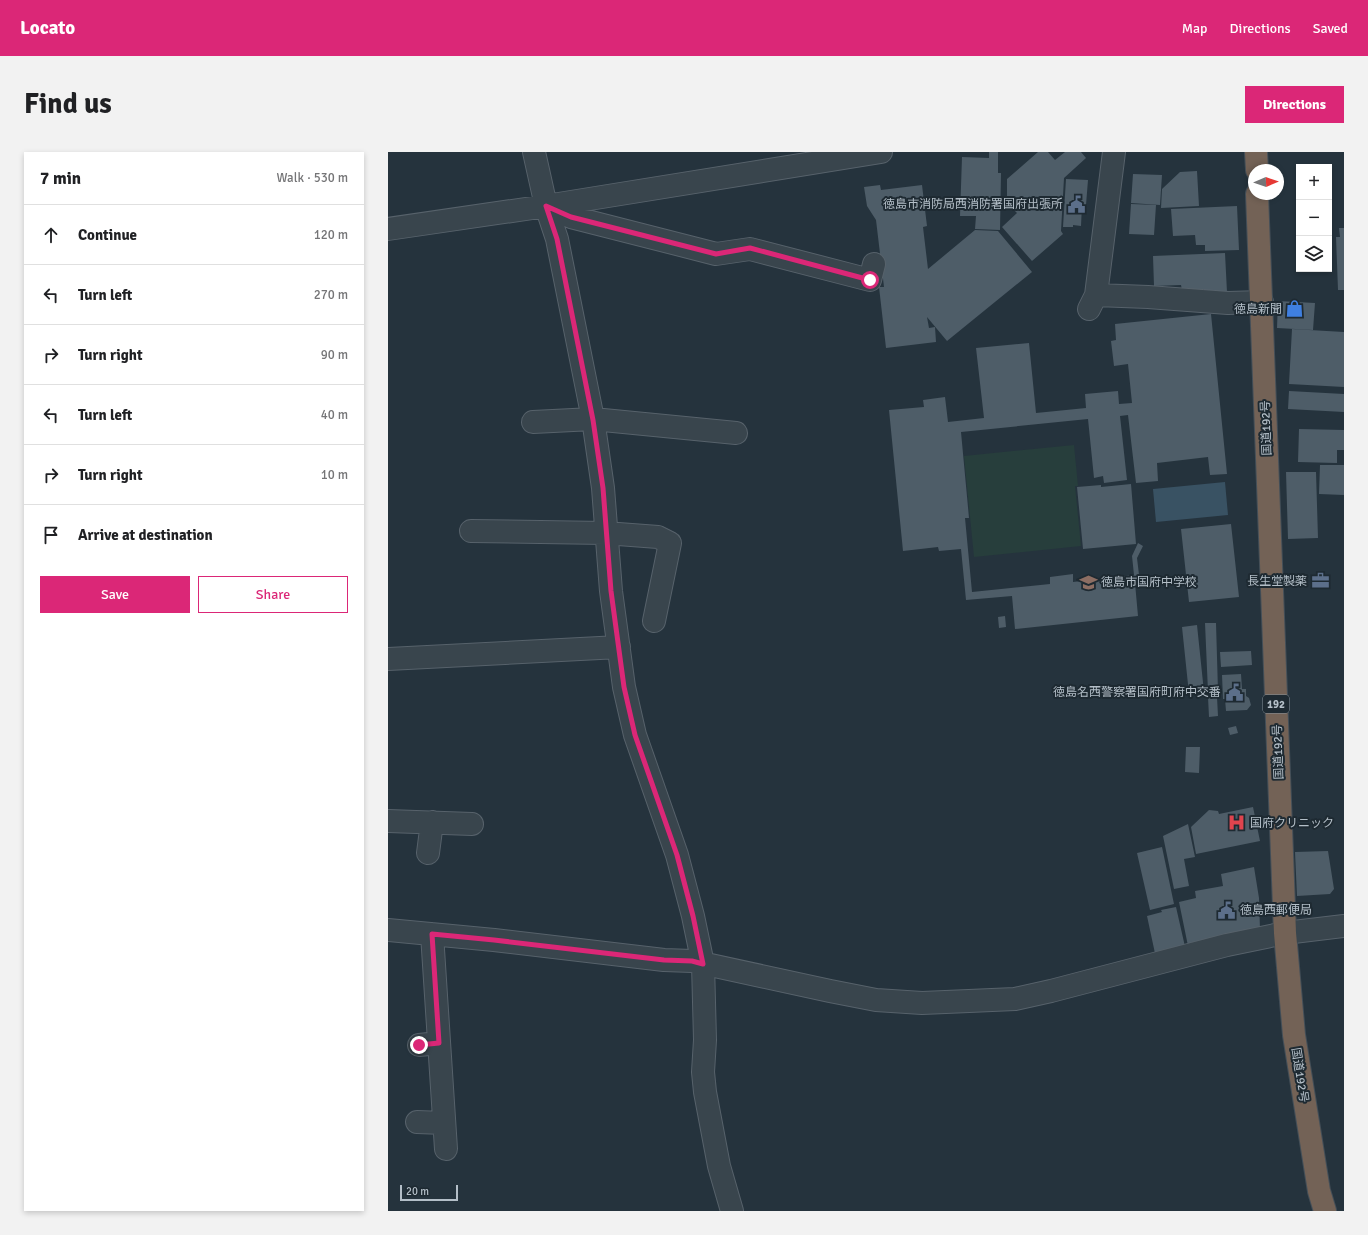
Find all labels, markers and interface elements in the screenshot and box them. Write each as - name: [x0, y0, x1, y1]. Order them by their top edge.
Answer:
- text: Locato: [20, 16, 75, 40]
- text: Map: [1182, 20, 1208, 37]
- text: Directions: [1230, 20, 1291, 37]
- text: Saved: [1313, 20, 1348, 37]
- button: Directions: [1245, 86, 1344, 123]
- text: Find us: [24, 87, 112, 121]
- north arrow: [1248, 164, 1284, 200]
- map controls: [1296, 164, 1332, 272]
- button: +: [1296, 164, 1332, 200]
- text: 7 min: [40, 168, 81, 189]
- text: Walk · 530 m: [277, 170, 348, 186]
- public building icon: 徳島市消防局西消防署国府出張所: [1066, 194, 1086, 214]
- place label: 徳島市消防局西消防署国府出張所: [883, 197, 1063, 212]
- button: −: [1296, 200, 1332, 236]
- icon: ahead: [40, 224, 62, 246]
- text: Continue: [78, 226, 137, 244]
- text: 120 m: [314, 227, 348, 243]
- button: layers: [1296, 236, 1332, 272]
- route start: [861, 271, 879, 289]
- icon: left: [40, 284, 62, 306]
- text: Turn left: [78, 286, 132, 304]
- text: 270 m: [314, 287, 348, 303]
- shop icon: 徳島新聞: [1285, 299, 1305, 319]
- place label: 徳島新聞: [1234, 302, 1282, 317]
- icon: right: [40, 344, 62, 366]
- text: Turn right: [78, 346, 143, 364]
- text: 90 m: [321, 347, 348, 363]
- street label: 国道192号: [1258, 400, 1275, 456]
- icon: left: [40, 404, 62, 426]
- text: Turn left: [78, 406, 132, 424]
- text: 40 m: [321, 407, 348, 423]
- icon: right: [40, 464, 62, 486]
- text: Turn right: [78, 466, 143, 484]
- text: 10 m: [321, 467, 348, 483]
- icon: arrive: [40, 524, 62, 546]
- text: Arrive at destination: [78, 526, 213, 544]
- office icon: 長生堂製薬: [1310, 571, 1330, 591]
- school or university icon: 徳島市国府中学校: [1078, 572, 1098, 592]
- place label: 長生堂製薬: [1247, 574, 1307, 589]
- place label: 徳島市国府中学校: [1101, 575, 1197, 590]
- button: Save: [40, 576, 190, 613]
- button: Share: [198, 576, 348, 613]
- public building icon: 徳島名西警察署国府町府中交番: [1224, 682, 1244, 702]
- place label: 徳島名西警察署国府町府中交番: [1053, 685, 1221, 700]
- road number: 192: [1263, 695, 1289, 713]
- street label: 国道192号: [1270, 724, 1287, 780]
- hospital icon: 国府クリニック: [1227, 813, 1247, 833]
- place label: 国府クリニック: [1250, 816, 1334, 831]
- public building icon: 徳島西郵便局: [1217, 900, 1237, 920]
- place label: 徳島西郵便局: [1240, 903, 1312, 918]
- route end: [410, 1036, 428, 1054]
- street label: 国道192号: [1288, 1047, 1311, 1104]
- scale bar: [400, 1183, 458, 1202]
- text: 20 m: [406, 1185, 429, 1198]

